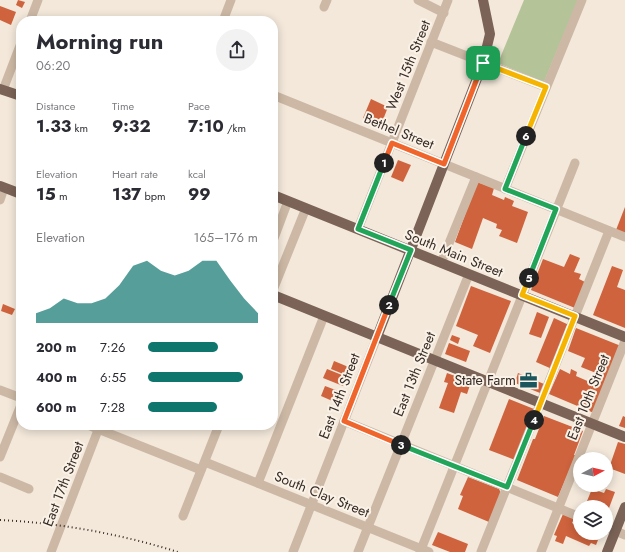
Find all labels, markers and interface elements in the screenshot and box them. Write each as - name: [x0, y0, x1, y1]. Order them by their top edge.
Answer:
- street label: West 15th Street: [381, 16, 435, 113]
- text: Morning run: [36, 25, 163, 57]
- button: share: [216, 29, 258, 71]
- pin: [466, 46, 500, 80]
- icon: arrive: [472, 52, 494, 74]
- text: 06:20: [36, 56, 70, 75]
- text: Distance: [36, 98, 75, 114]
- text: Time: [112, 98, 134, 114]
- text: Pace: [188, 98, 210, 114]
- street label: Bethel Street: [361, 108, 438, 154]
- text: 1.33: [36, 114, 71, 138]
- text: 9:32: [112, 114, 151, 138]
- text: 7:10: [188, 114, 224, 138]
- text: km: [71, 120, 88, 136]
- text: /km: [224, 120, 246, 136]
- pin: 6: [516, 126, 536, 146]
- text: 6: [522, 128, 530, 144]
- pin: 1: [374, 153, 394, 173]
- text: 1: [381, 155, 387, 171]
- text: Elevation: [36, 166, 78, 182]
- text: Heart rate: [112, 166, 158, 182]
- text: kcal: [188, 166, 206, 182]
- text: 15: [36, 182, 56, 206]
- text: 137: [112, 182, 141, 206]
- text: 99: [188, 182, 211, 206]
- text: m: [56, 188, 68, 204]
- text: bpm: [141, 188, 166, 204]
- street label: South Main Street: [402, 224, 507, 282]
- text: Elevation: [36, 228, 85, 247]
- text: 165–176 m: [194, 228, 258, 247]
- pin: 5: [519, 268, 539, 288]
- text: 5: [525, 270, 533, 286]
- pin: 2: [379, 295, 399, 315]
- text: 2: [385, 297, 393, 313]
- street label: East 13th Street: [388, 328, 440, 419]
- text: 200 m: [36, 338, 76, 357]
- text: 7:26: [100, 338, 126, 357]
- street label: East 14th Street: [313, 350, 365, 442]
- street label: East 10th Street: [562, 351, 614, 443]
- text: 400 m: [36, 368, 77, 387]
- text: 6:55: [100, 368, 126, 387]
- place label: State Farm: [454, 370, 516, 390]
- office icon: State Farm: [519, 370, 539, 390]
- text: 600 m: [36, 398, 76, 417]
- text: 7:28: [100, 398, 125, 417]
- pin: 4: [524, 410, 544, 430]
- text: 4: [530, 412, 538, 428]
- pin: 3: [391, 435, 411, 455]
- text: 3: [398, 437, 404, 453]
- street label: East 17th Street: [38, 438, 89, 529]
- north arrow: [573, 452, 613, 492]
- map controls: [573, 452, 613, 540]
- street label: South Clay Street: [272, 466, 373, 522]
- button: layers: [573, 500, 613, 540]

